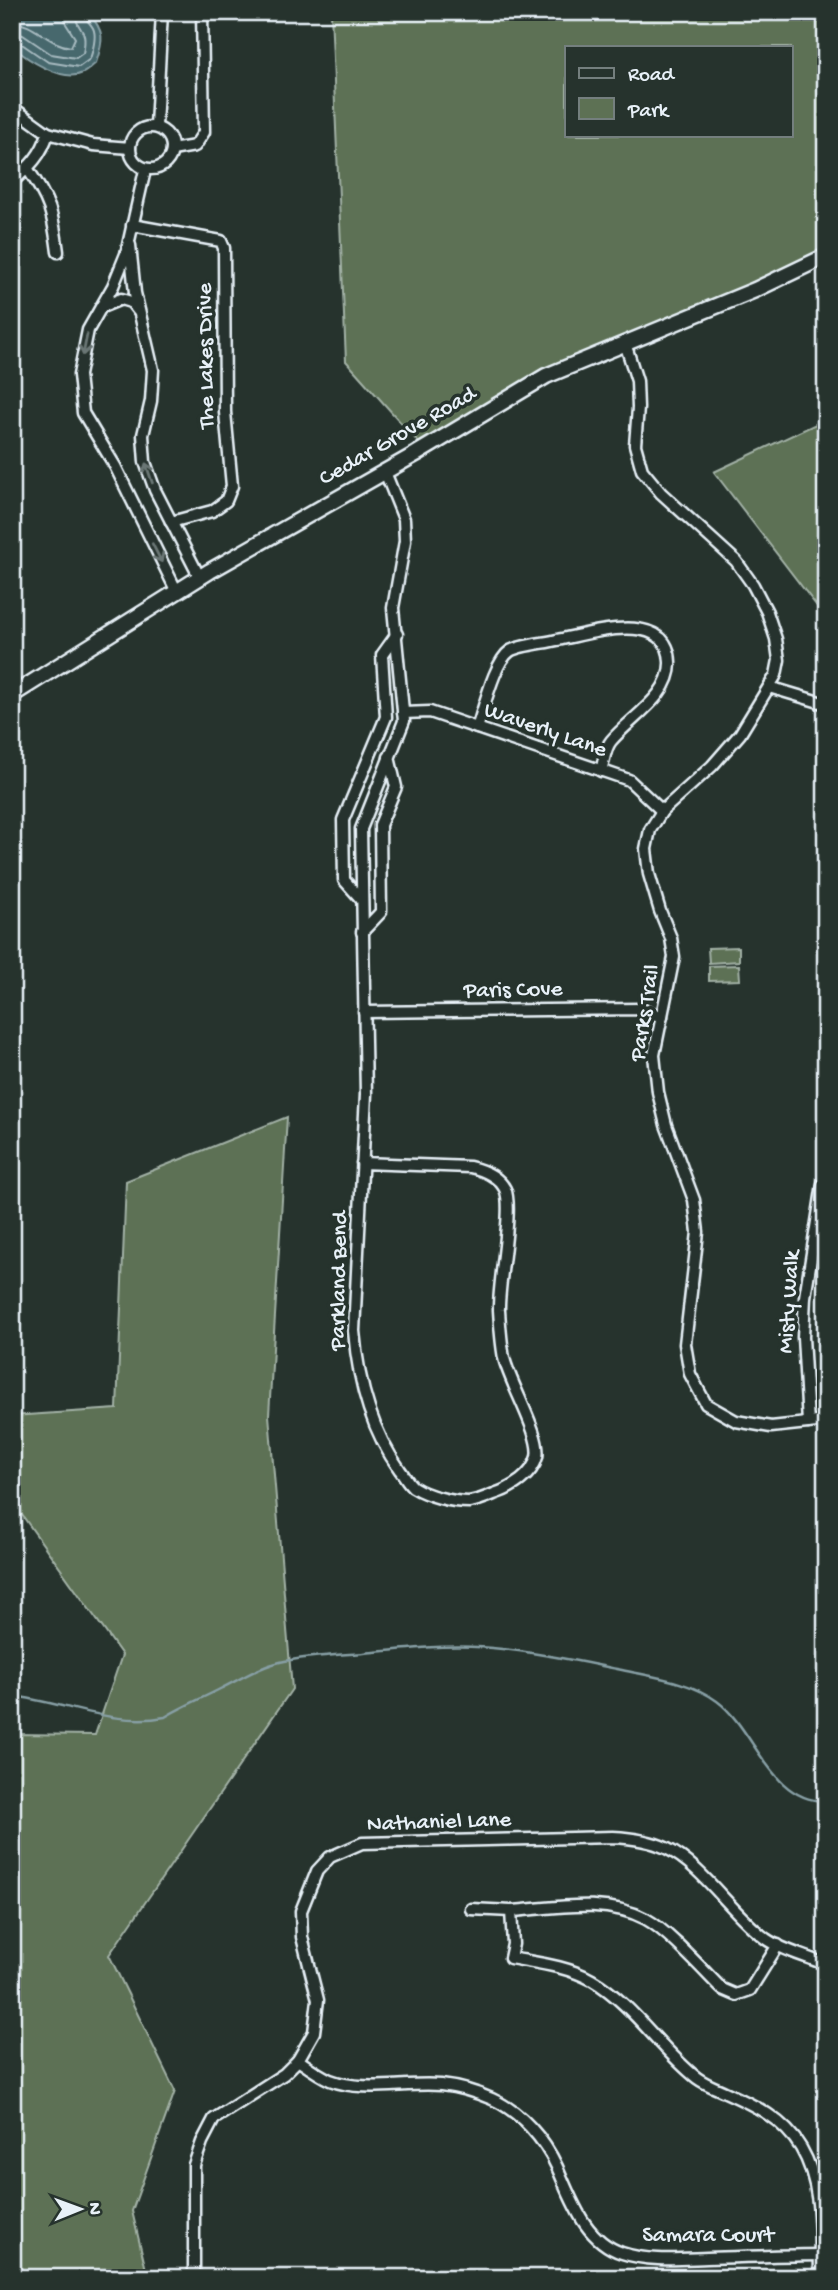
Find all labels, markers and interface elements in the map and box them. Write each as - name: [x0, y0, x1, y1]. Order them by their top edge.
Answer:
- legend: [565, 46, 792, 136]
- text: Road: [628, 64, 676, 89]
- text: Park: [627, 100, 671, 125]
- street label: The Lakes Drive: [192, 282, 222, 431]
- one-way arrow: [78, 333, 92, 356]
- street label: Cedar Grove Road: [315, 380, 482, 493]
- one-way arrow: [142, 462, 154, 484]
- one-way arrow: [151, 542, 165, 563]
- street label: Waverly Lane: [480, 697, 611, 765]
- street label: Parks Trail: [625, 963, 667, 1064]
- street label: Paris Cove: [462, 977, 564, 1005]
- street label: Parkland Bend: [325, 1209, 355, 1352]
- street label: Misty Walk: [773, 1247, 807, 1354]
- street label: Nathaniel Lane: [366, 1807, 513, 1839]
- north arrow: [46, 2174, 116, 2244]
- text: N: [82, 2202, 105, 2215]
- street label: Samara Court: [642, 2223, 775, 2250]

